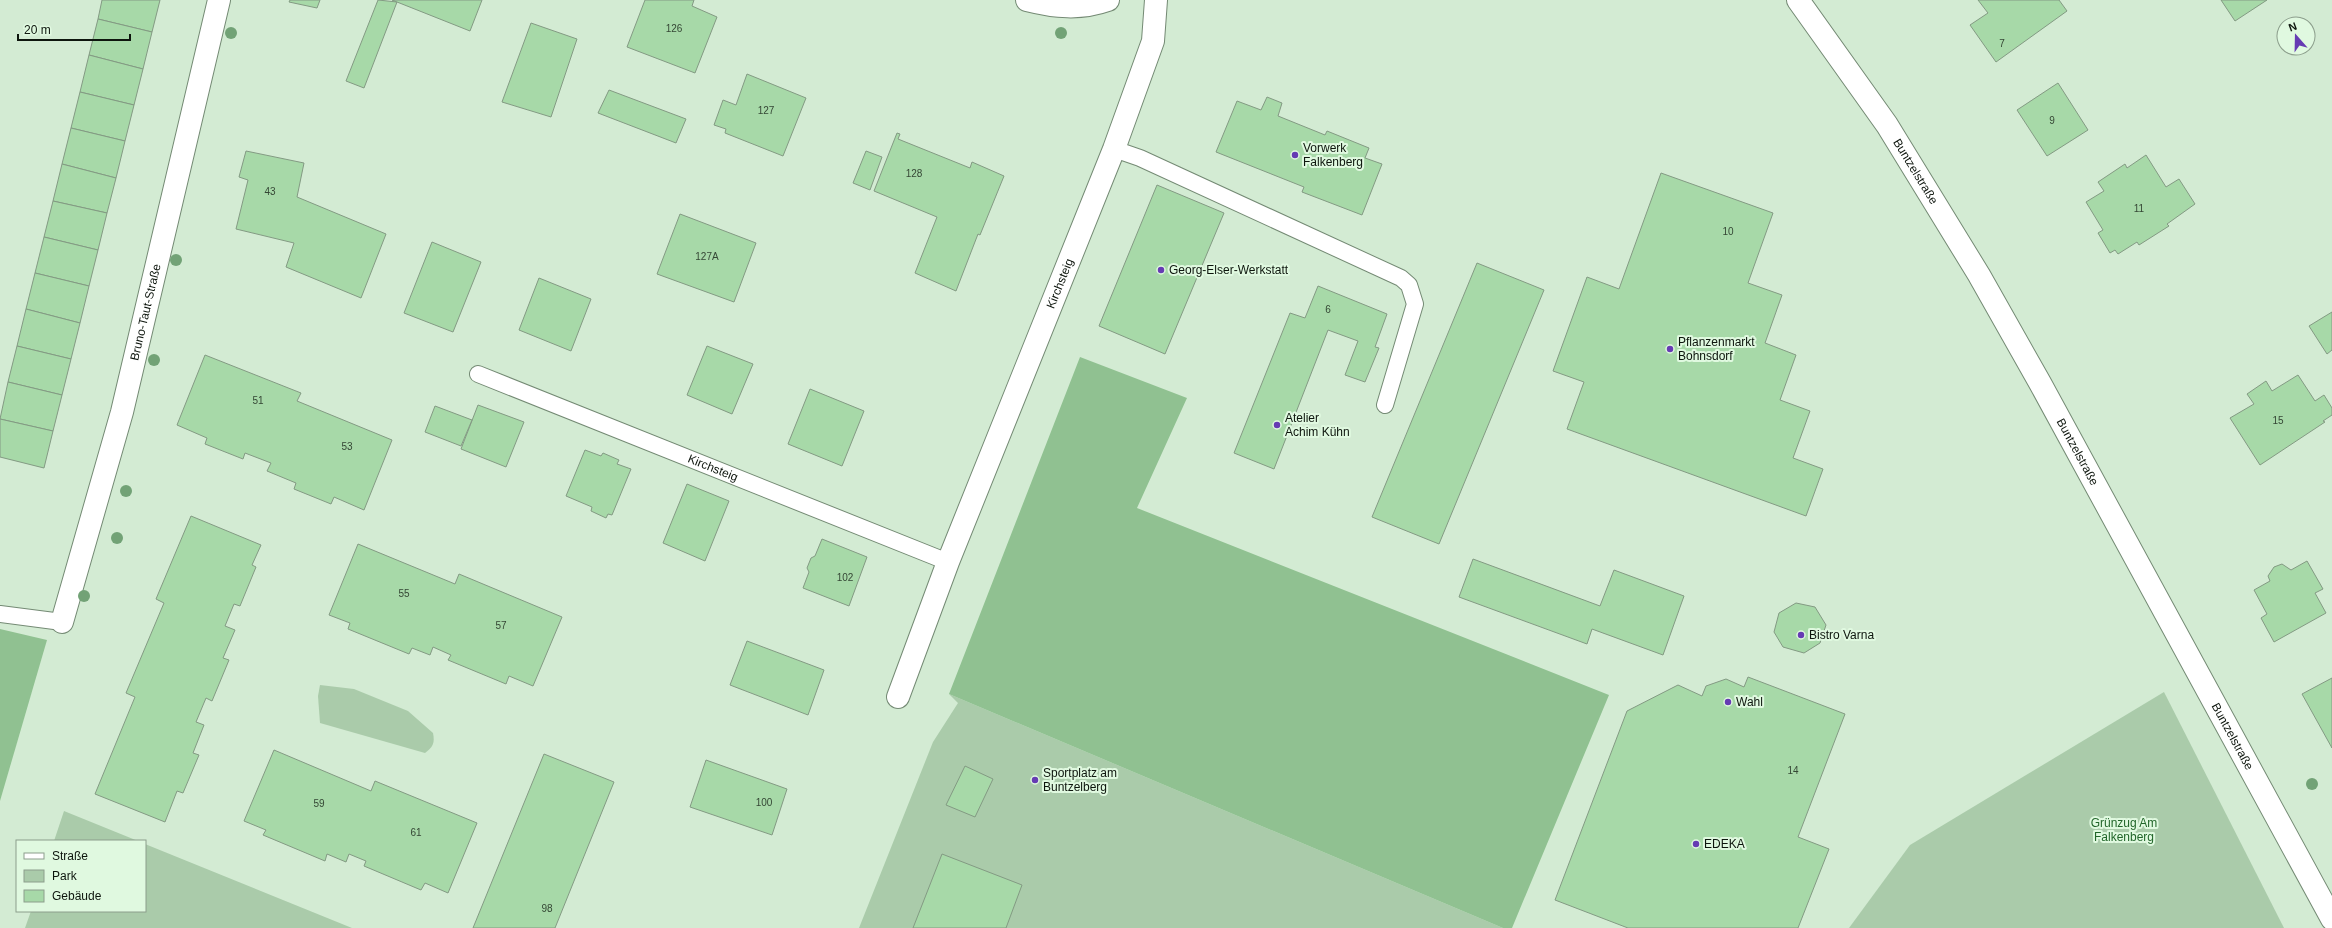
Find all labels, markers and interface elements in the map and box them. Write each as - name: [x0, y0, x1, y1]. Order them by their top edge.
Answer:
- scale bar: [18, 16, 130, 42]
- north arrow: [2276, 16, 2316, 56]
- text: N: [2287, 20, 2298, 34]
- text: 20 m: [24, 23, 51, 37]
- house number: 126: [666, 23, 683, 34]
- house number: 7: [1999, 38, 2005, 49]
- house number: 127: [758, 105, 775, 116]
- house number: 9: [2049, 115, 2055, 126]
- street label: Buntzelstraße: [1890, 136, 1941, 207]
- place label: Vorwerk Falkenberg: [1303, 141, 1363, 169]
- marker: Vorwerk Falkenberg: [1290, 150, 1300, 160]
- house number: 128: [906, 168, 923, 179]
- house number: 43: [264, 186, 276, 197]
- house number: 11: [2134, 203, 2145, 214]
- house number: 10: [1722, 226, 1734, 237]
- house number: 127A: [695, 251, 719, 262]
- street label: Kirchsteig: [1044, 257, 1076, 311]
- street label: Bruno-Taut-Straße: [127, 262, 164, 362]
- place label: Georg-Elser-Werkstatt: [1169, 263, 1289, 277]
- marker: Georg-Elser-Werkstatt: [1156, 265, 1166, 275]
- house number: 6: [1325, 304, 1331, 315]
- place label: Pflanzenmarkt Bohnsdorf: [1678, 335, 1755, 363]
- marker: Pflanzenmarkt Bohnsdorf: [1665, 344, 1675, 354]
- house number: 51: [252, 395, 264, 406]
- place label: Atelier Achim Kühn: [1285, 411, 1350, 439]
- house number: 15: [2272, 415, 2284, 426]
- street label: Buntzelstraße: [2054, 416, 2102, 488]
- marker: Atelier Achim Kühn: [1272, 420, 1282, 430]
- house number: 53: [341, 441, 353, 452]
- street label: Kirchsteig: [686, 452, 740, 484]
- house number: 102: [837, 572, 854, 583]
- house number: 55: [398, 588, 410, 599]
- house number: 57: [495, 620, 507, 631]
- place label: Bistro Varna: [1809, 628, 1874, 642]
- marker: Bistro Varna: [1796, 630, 1806, 640]
- place label: Wahl: [1736, 695, 1763, 709]
- marker: Wahl: [1723, 697, 1733, 707]
- street label: Buntzelstraße: [2209, 701, 2257, 773]
- house number: 14: [1787, 765, 1799, 776]
- place label: Sportplatz am Buntzelberg: [1043, 766, 1117, 794]
- marker: Sportplatz am Buntzelberg: [1030, 775, 1040, 785]
- house number: 100: [756, 797, 773, 808]
- house number: 59: [313, 798, 325, 809]
- park label: Grünzug Am Falkenberg: [2091, 816, 2157, 844]
- house number: 61: [410, 827, 422, 838]
- place label: EDEKA: [1704, 837, 1745, 851]
- marker: EDEKA: [1691, 839, 1701, 849]
- legend: [16, 840, 146, 912]
- text: Straße: [52, 849, 88, 863]
- text: Park: [52, 869, 78, 883]
- text: Gebäude: [52, 889, 102, 903]
- house number: 98: [541, 903, 553, 914]

